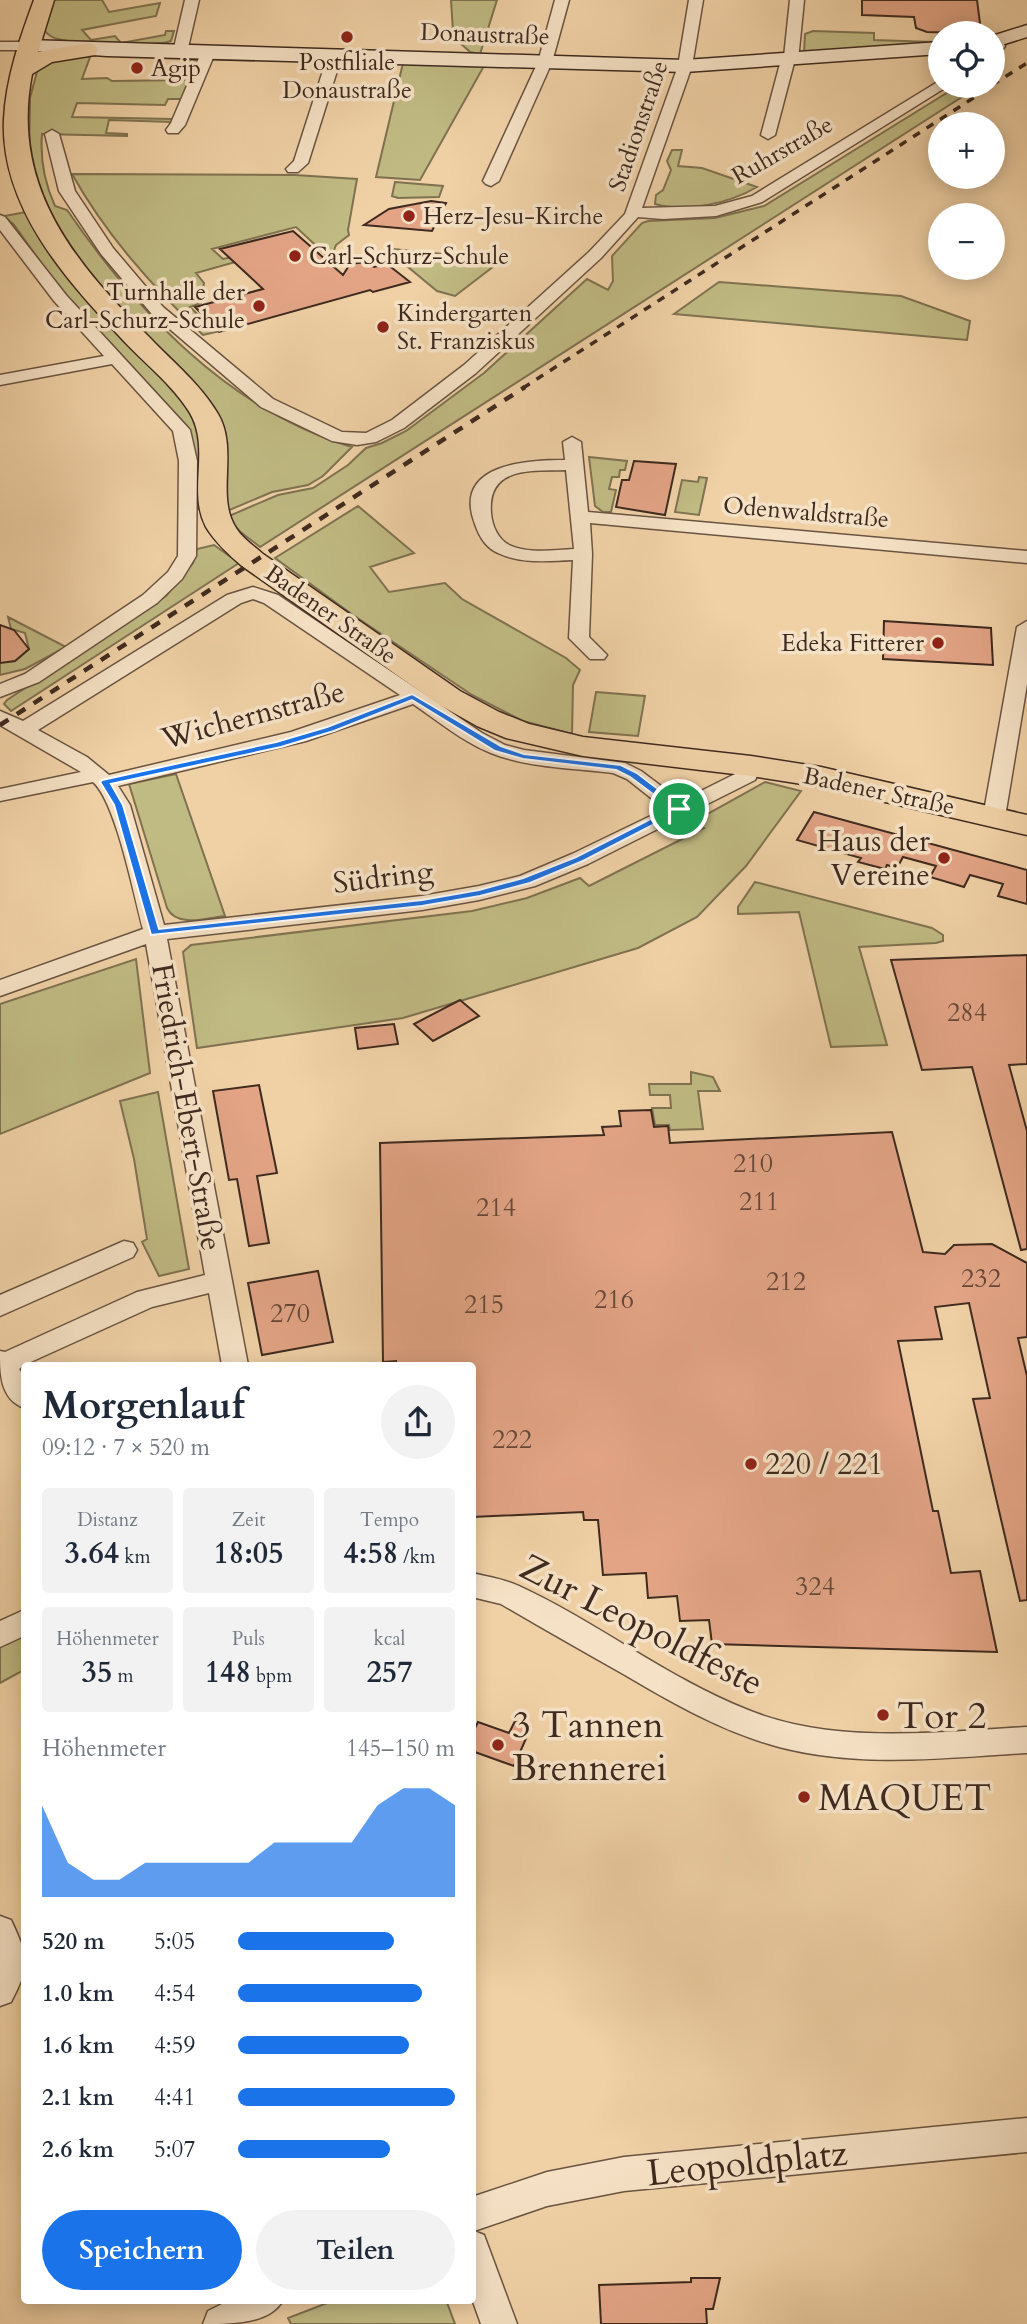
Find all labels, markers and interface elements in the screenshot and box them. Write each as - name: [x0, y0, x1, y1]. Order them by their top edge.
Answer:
- street label: Donaustraße: [420, 16, 550, 53]
- map controls: [928, 21, 1005, 280]
- button: locate: [928, 21, 1005, 98]
- marker: Postfiliale Donaustraße: [339, 29, 355, 45]
- place label: Postfiliale Donaustraße: [282, 46, 412, 107]
- place label: Agip: [151, 52, 201, 85]
- street label: Stadionstraße: [601, 56, 676, 196]
- marker: Agip: [129, 60, 145, 76]
- street label: Ruhrstraße: [726, 108, 839, 193]
- button: +: [928, 112, 1005, 189]
- place label: Herz-Jesu-Kirche: [423, 200, 603, 233]
- button: −: [928, 203, 1005, 280]
- marker: Herz-Jesu-Kirche: [401, 208, 417, 224]
- place label: Carl-Schurz-Schule: [309, 240, 509, 273]
- marker: Carl-Schurz-Schule: [287, 248, 303, 264]
- place label: Turnhalle der Carl-Schurz-Schule: [45, 276, 245, 337]
- place label: Kindergarten St. Franziskus: [397, 297, 535, 358]
- marker: Turnhalle der Carl-Schurz-Schule: [251, 298, 267, 314]
- marker: Kindergarten St. Franziskus: [375, 319, 391, 335]
- street label: Odenwaldstraße: [722, 489, 890, 536]
- street label: Badener Straße: [258, 557, 403, 672]
- place label: Edeka Fitterer: [781, 627, 924, 660]
- marker: Edeka Fitterer: [930, 635, 946, 651]
- street label: Wichernstraße: [156, 671, 349, 760]
- street label: Badener Straße: [800, 759, 958, 824]
- pin: [649, 779, 709, 839]
- icon: arrive: [660, 790, 698, 828]
- place label: Haus der Vereine: [817, 821, 930, 896]
- marker: Haus der Vereine: [936, 850, 952, 866]
- street label: Südring: [331, 851, 436, 904]
- street label: Friedrich-Ebert-Straße: [141, 960, 232, 1254]
- house number: 284: [947, 995, 987, 1030]
- house number: 210: [733, 1146, 773, 1181]
- house number: 211: [739, 1184, 779, 1219]
- house number: 214: [476, 1190, 516, 1225]
- house number: 232: [961, 1261, 1001, 1296]
- house number: 212: [766, 1264, 806, 1299]
- house number: 216: [594, 1282, 634, 1317]
- house number: 215: [464, 1287, 504, 1322]
- house number: 270: [270, 1296, 310, 1331]
- text: Morgenlauf: [42, 1380, 245, 1432]
- button: share: [381, 1385, 455, 1459]
- house number: 222: [492, 1422, 532, 1457]
- text: 09:12 · 7 × 520 m: [42, 1432, 210, 1463]
- place label: 220 / 221: [765, 1444, 883, 1485]
- marker: 220 / 221: [743, 1456, 759, 1472]
- text: Distanz: [77, 1507, 138, 1533]
- text: Zeit: [232, 1507, 265, 1533]
- text: Tempo: [360, 1507, 419, 1533]
- text: 3.64: [64, 1533, 119, 1574]
- text: 18:05: [213, 1533, 284, 1574]
- text: 4:58: [343, 1533, 398, 1574]
- street label: Zur Leopoldfeste: [511, 1542, 772, 1708]
- text: km: [119, 1544, 151, 1570]
- text: /km: [398, 1544, 436, 1570]
- house number: 324: [795, 1569, 835, 1604]
- text: Höhenmeter: [56, 1626, 159, 1652]
- text: Puls: [232, 1626, 265, 1652]
- text: kcal: [374, 1626, 405, 1652]
- text: 35: [82, 1652, 112, 1693]
- text: 148: [205, 1652, 251, 1693]
- text: 257: [366, 1652, 413, 1693]
- text: m: [112, 1663, 133, 1689]
- text: bpm: [251, 1663, 292, 1689]
- place label: Tor 2: [897, 1691, 987, 1741]
- place label: 3 Tannen Brennerei: [512, 1700, 667, 1793]
- marker: Tor 2: [875, 1707, 891, 1723]
- text: Höhenmeter: [42, 1733, 166, 1764]
- text: 145–150 m: [346, 1733, 455, 1764]
- marker: 3 Tannen Brennerei: [490, 1737, 506, 1753]
- place label: MAQUET: [818, 1773, 991, 1823]
- marker: MAQUET: [796, 1789, 812, 1805]
- text: 520 m: [42, 1926, 105, 1957]
- text: 5:05: [154, 1926, 195, 1957]
- text: 1.0 km: [42, 1978, 114, 2009]
- text: 4:54: [154, 1978, 195, 2009]
- text: 1.6 km: [42, 2030, 114, 2061]
- text: 4:59: [154, 2030, 195, 2061]
- text: 2.1 km: [42, 2082, 114, 2113]
- text: 4:41: [154, 2082, 195, 2113]
- street label: Leopoldplatz: [644, 2128, 850, 2198]
- text: 2.6 km: [42, 2134, 114, 2165]
- text: 5:07: [154, 2134, 195, 2165]
- button: Speichern: [42, 2210, 242, 2290]
- button: Teilen: [256, 2210, 455, 2290]

